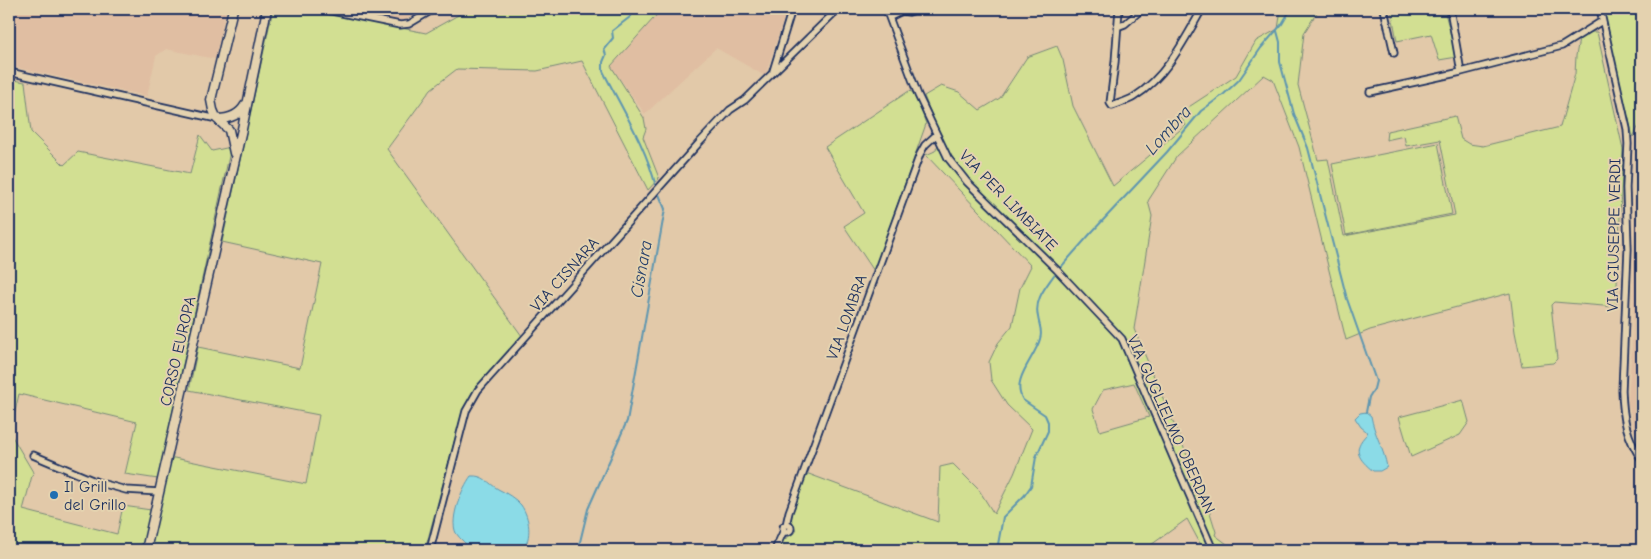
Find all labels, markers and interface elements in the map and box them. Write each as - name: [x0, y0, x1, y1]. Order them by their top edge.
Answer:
- water label: Lombra: [1141, 101, 1196, 159]
- street label: VIA PER LIMBIATE: [956, 147, 1061, 255]
- street label: VIA GIUSEPPE VERDI: [1604, 158, 1624, 312]
- street label: VIA CISNARA: [527, 234, 603, 315]
- water label: Cisnara: [626, 239, 657, 299]
- street label: VIA LOMBRA: [823, 272, 871, 362]
- street label: CORSO EUROPA: [157, 295, 199, 408]
- street label: VIA GUGLIELMO OBERDAN: [1123, 332, 1219, 517]
- place label: Il Grill del Grillo: [64, 478, 126, 514]
- marker: Il Grill del Grillo: [48, 489, 60, 501]

